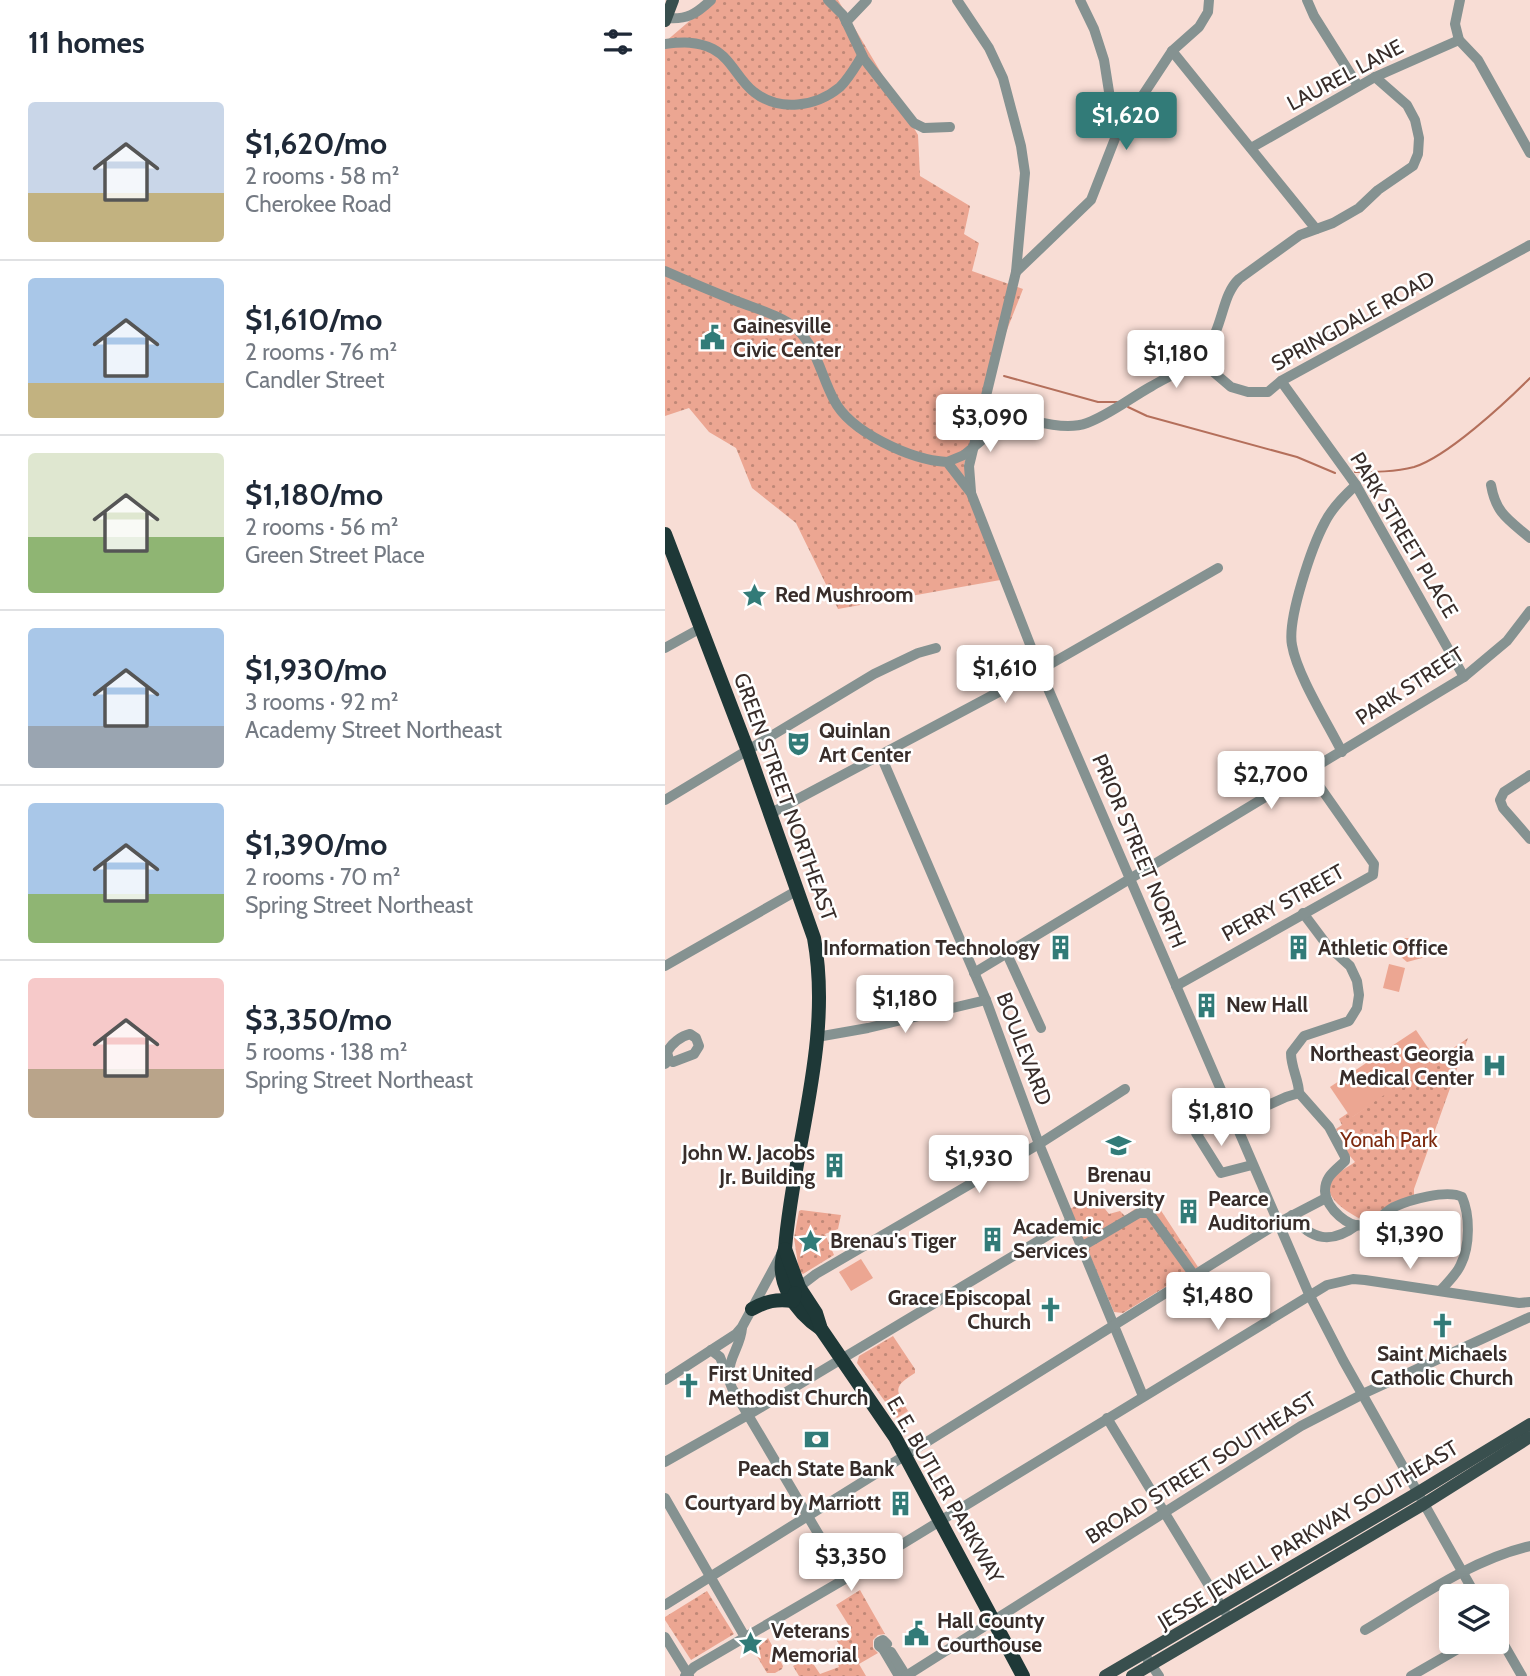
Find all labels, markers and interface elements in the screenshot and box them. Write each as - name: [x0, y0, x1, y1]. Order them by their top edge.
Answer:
- icon: filters: [599, 23, 637, 61]
- text: 11 homes: [28, 24, 145, 61]
- street label: LAUREL LANE: [1282, 34, 1407, 116]
- pin: $1,620: [1069, 92, 1183, 152]
- text: $1,620: [1092, 101, 1160, 129]
- text: $1,620/mo: [245, 125, 387, 162]
- icon: home: [84, 130, 168, 214]
- text: 2 rooms · 58 m²: [245, 162, 399, 190]
- text: Cherokee Road: [245, 190, 391, 218]
- street label: SPRINGDALE ROAD: [1267, 265, 1439, 376]
- text: $1,610/mo: [245, 301, 382, 338]
- icon: home: [84, 306, 168, 390]
- place label: Gainesville Civic Center: [733, 313, 841, 362]
- public building icon: Gainesville Civic Center: [699, 324, 727, 352]
- pin: $1,180: [1119, 330, 1233, 390]
- text: 2 rooms · 76 m²: [245, 338, 397, 366]
- text: $1,180: [1143, 339, 1209, 367]
- text: Candler Street: [245, 366, 384, 394]
- pin: $3,090: [933, 394, 1047, 454]
- text: $3,090: [952, 403, 1028, 431]
- street label: PARK STREET PLACE: [1345, 448, 1464, 622]
- text: $1,180/mo: [245, 476, 383, 513]
- icon: home: [84, 481, 168, 565]
- text: 2 rooms · 56 m²: [245, 513, 399, 541]
- text: Green Street Place: [245, 541, 425, 569]
- place icon: Red Mushroom: [741, 581, 769, 609]
- place label: Red Mushroom: [775, 582, 914, 607]
- street label: PARK STREET: [1351, 641, 1469, 730]
- pin: $1,610: [948, 646, 1062, 705]
- text: $1,930/mo: [245, 651, 387, 688]
- text: $1,610: [973, 654, 1037, 682]
- icon: home: [84, 656, 168, 740]
- street label: GREEN STREET NORTHEAST: [729, 669, 842, 924]
- text: 3 rooms · 92 m²: [245, 688, 399, 716]
- text: Academy Street Northeast: [245, 716, 502, 744]
- place label: Quinlan Art Center: [819, 718, 911, 767]
- theatre icon: Quinlan Art Center: [785, 729, 813, 757]
- street label: PRIOR STREET NORTH: [1087, 750, 1192, 952]
- pin: $2,700: [1214, 752, 1328, 811]
- text: $2,700: [1234, 760, 1308, 788]
- text: $1,390/mo: [245, 826, 387, 863]
- icon: home: [84, 831, 168, 915]
- street label: PERRY STREET: [1217, 859, 1348, 946]
- text: 2 rooms · 70 m²: [245, 863, 400, 891]
- text: Spring Street Northeast: [245, 891, 473, 919]
- building icon: Information Technology: [1046, 934, 1074, 962]
- building icon: Athletic Office: [1284, 934, 1312, 962]
- place label: Information Technology: [823, 935, 1041, 960]
- place label: Athletic Office: [1318, 935, 1448, 960]
- pin: $1,180: [848, 976, 962, 1035]
- text: $1,180: [872, 984, 938, 1012]
- street label: BOULEVARD: [992, 989, 1057, 1109]
- building icon: New Hall: [1192, 991, 1220, 1019]
- place label: New Hall: [1226, 992, 1308, 1017]
- text: $3,350/mo: [245, 1001, 392, 1038]
- icon: home: [84, 1006, 168, 1090]
- text: 5 rooms · 138 m²: [245, 1038, 407, 1066]
- place label: Northeast Georgia Medical Center: [1310, 1041, 1475, 1090]
- hospital icon: Northeast Georgia Medical Center: [1480, 1052, 1508, 1080]
- text: Spring Street Northeast: [245, 1066, 473, 1094]
- pin: $1,810: [1164, 1088, 1278, 1148]
- text: $1,810: [1188, 1097, 1254, 1125]
- park label: Yonah Park: [1339, 1127, 1438, 1152]
- school or university icon: Brenau University: [1105, 1132, 1133, 1160]
- pin: $1,930: [922, 1136, 1036, 1195]
- place label: John W. Jacobs Jr. Building: [681, 1140, 815, 1189]
- text: $1,930: [945, 1144, 1013, 1172]
- building icon: John W. Jacobs Jr. Building: [821, 1151, 849, 1179]
- place label: Brenau University: [1073, 1162, 1166, 1211]
- place label: Pearce Auditorium: [1208, 1186, 1310, 1235]
- building icon: Pearce Auditorium: [1174, 1197, 1202, 1225]
- pin: $1,390: [1353, 1212, 1467, 1271]
- place label: Academic Services: [1013, 1214, 1102, 1263]
- text: $1,390: [1376, 1220, 1444, 1248]
- building icon: Academic Services: [979, 1225, 1007, 1253]
- place icon: Brenau's Tiger: [796, 1227, 824, 1255]
- place label: Brenau's Tiger: [830, 1228, 956, 1253]
- pin: $1,480: [1161, 1272, 1275, 1332]
- text: $1,480: [1182, 1281, 1254, 1309]
- place label: Grace Episcopal Church: [888, 1285, 1031, 1334]
- church icon: Grace Episcopal Church: [1037, 1296, 1065, 1324]
- church icon: Saint Michaels Catholic Church: [1428, 1311, 1456, 1339]
- place label: Saint Michaels Catholic Church: [1371, 1341, 1513, 1390]
- place label: First United Methodist Church: [708, 1361, 868, 1410]
- church icon: First United Methodist Church: [674, 1372, 702, 1400]
- street label: BROAD STREET SOUTHEAST: [1081, 1386, 1321, 1549]
- street label: E. E. BUTLER PARKWAY: [882, 1392, 1010, 1588]
- bank icon: Peach State Bank: [802, 1426, 830, 1454]
- street label: JESSE JEWELL PARKWAY SOUTHEAST: [1152, 1435, 1462, 1635]
- place label: Peach State Bank: [738, 1456, 895, 1481]
- building icon: Courtyard by Marriott: [887, 1489, 915, 1517]
- place label: Courtyard by Marriott: [685, 1490, 881, 1515]
- pin: $3,350: [794, 1534, 908, 1593]
- text: $3,350: [815, 1542, 887, 1570]
- map controls: [1439, 1584, 1509, 1654]
- button: layers: [1439, 1584, 1509, 1654]
- place label: Hall County Courthouse: [937, 1608, 1045, 1657]
- place label: Veterans Memorial: [771, 1618, 858, 1667]
- public building icon: Hall County Courthouse: [903, 1619, 931, 1647]
- place icon: Veterans Memorial: [737, 1629, 765, 1657]

